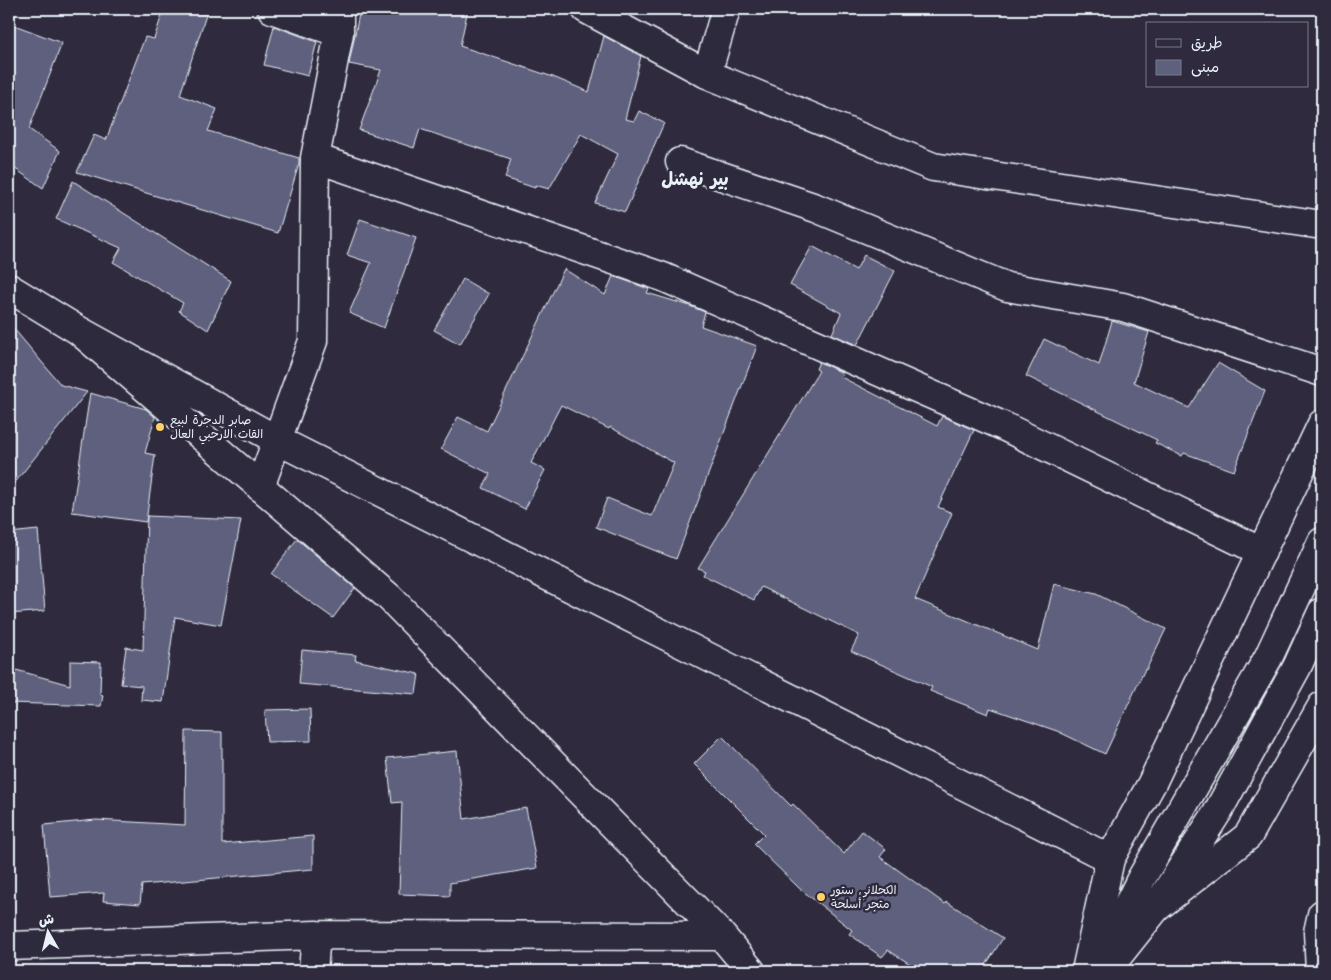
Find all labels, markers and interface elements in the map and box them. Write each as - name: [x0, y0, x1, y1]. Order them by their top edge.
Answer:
- legend: [1146, 22, 1308, 88]
- text: طريق: [1191, 32, 1223, 56]
- text: مبنى: [1191, 56, 1219, 80]
- district label: بير نهشل: [661, 166, 729, 195]
- place label: صابر الدجرة لبيع القات الارحبي العال: [170, 411, 263, 445]
- marker: صابر الدجرة لبيع القات الارحبي العال: [154, 421, 166, 433]
- place label: الكحلاني ستور متجر أسلحة: [830, 881, 896, 914]
- marker: الكحلاني ستور متجر أسلحة: [815, 891, 827, 903]
- north arrow: [22, 908, 72, 958]
- text: ش: [37, 908, 55, 932]

